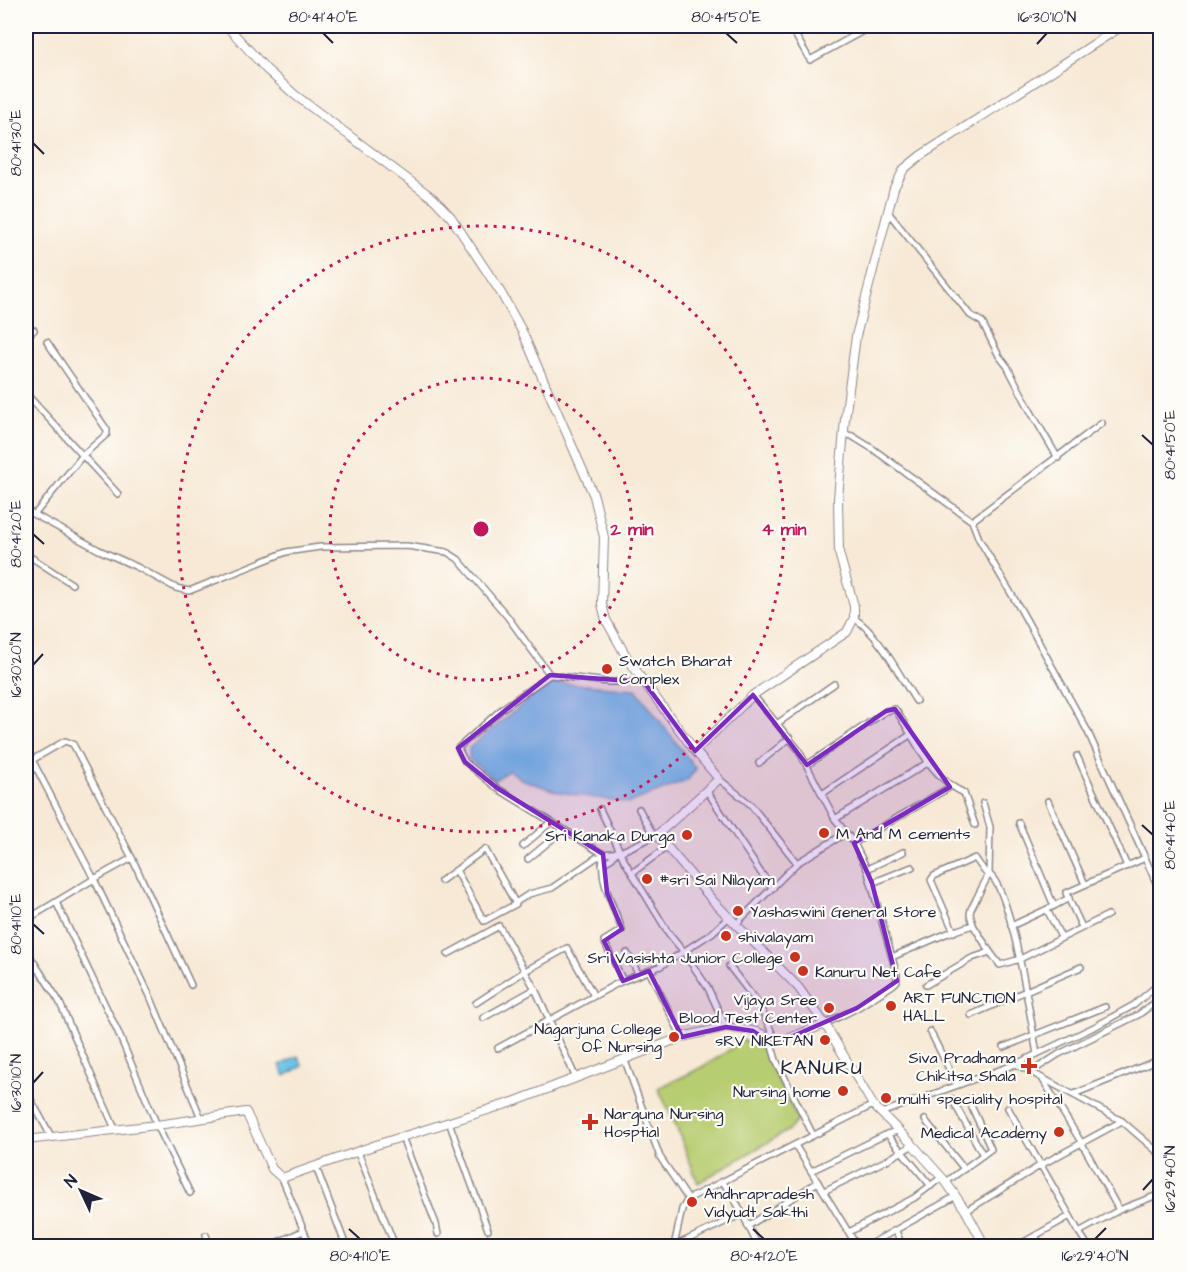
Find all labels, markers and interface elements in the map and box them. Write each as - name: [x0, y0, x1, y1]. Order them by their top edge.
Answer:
- text: 80°41'40"E: [288, 7, 358, 28]
- text: 80°41'50"E: [691, 7, 761, 28]
- text: 16°30'10"N: [1018, 7, 1076, 28]
- text: 80°41'30"E: [6, 110, 27, 176]
- text: 80°41'50"E: [1160, 410, 1181, 480]
- text: 80°41'20"E: [6, 500, 27, 568]
- text: 2 min: [609, 517, 654, 542]
- text: 4 min: [761, 517, 807, 542]
- centre of rings: [471, 519, 491, 539]
- text: 16°30'20"N: [6, 632, 27, 698]
- place label: Swatch Bharat Complex: [619, 650, 733, 690]
- marker: Swatch Bharat Complex: [600, 662, 614, 676]
- text: 80°41'40"E: [1160, 800, 1181, 870]
- place label: M And M cements: [836, 823, 971, 845]
- place label: Sri Kanaka Durga: [545, 825, 675, 848]
- marker: M And M cements: [817, 826, 831, 840]
- marker: Sri Kanaka Durga: [680, 828, 694, 842]
- place label: #sri Sai Nilayam: [659, 869, 775, 892]
- marker: #sri Sai Nilayam: [640, 872, 654, 886]
- text: 80°41'10"E: [6, 893, 27, 954]
- place label: Yashaswini General Store: [750, 901, 937, 923]
- marker: Yashaswini General Store: [731, 904, 745, 918]
- place label: shivalayam: [738, 926, 813, 949]
- marker: shivalayam: [719, 929, 733, 943]
- place label: Sri Vasishta Junior College: [587, 947, 783, 970]
- marker: Sri Vasishta Junior College: [788, 950, 802, 964]
- place label: Kanuru Net Cafe: [815, 961, 942, 983]
- marker: Kanuru Net Cafe: [796, 964, 810, 978]
- place label: ART FUNCTION HALL: [903, 987, 1016, 1027]
- place label: Vijaya Sree Blood Test Center: [679, 989, 817, 1029]
- marker: ART FUNCTION HALL: [884, 999, 898, 1013]
- marker: Vijaya Sree Blood Test Center: [822, 1001, 836, 1015]
- place label: Nagarjuna College Of Nursing: [534, 1018, 662, 1059]
- marker: Nagarjuna College Of Nursing: [667, 1030, 681, 1044]
- place label: sRV NIKETAN: [715, 1030, 813, 1052]
- marker: sRV NIKETAN: [818, 1033, 832, 1047]
- place label: Siva Pradhama Chikitsa Shala: [908, 1047, 1016, 1087]
- text: 16°30'10"N: [6, 1054, 27, 1112]
- district label: KANURU: [780, 1054, 864, 1082]
- marker: Siva Pradhama Chikitsa Shala: [1020, 1057, 1038, 1075]
- place label: Nursing home: [733, 1081, 831, 1104]
- marker: Nursing home: [836, 1084, 850, 1098]
- place label: multi speciality hospital: [898, 1088, 1063, 1111]
- marker: multi speciality hospital: [879, 1091, 893, 1105]
- place label: Narguna Nursing Hosptial: [604, 1103, 724, 1143]
- marker: Narguna Nursing Hosptial: [581, 1113, 599, 1131]
- place label: Medical Academy: [921, 1122, 1047, 1145]
- marker: Medical Academy: [1052, 1125, 1066, 1139]
- text: 16°29'40"N: [1160, 1146, 1181, 1212]
- north arrow: [51, 1161, 111, 1221]
- text: N: [60, 1170, 82, 1193]
- place label: Andhrapradesh Vidyudt Sakthi: [704, 1183, 814, 1224]
- marker: Andhrapradesh Vidyudt Sakthi: [685, 1195, 699, 1209]
- text: 80°41'10"E: [330, 1246, 391, 1267]
- text: 80°41'20"E: [730, 1246, 798, 1267]
- text: 16°29'40"N: [1062, 1246, 1128, 1267]

